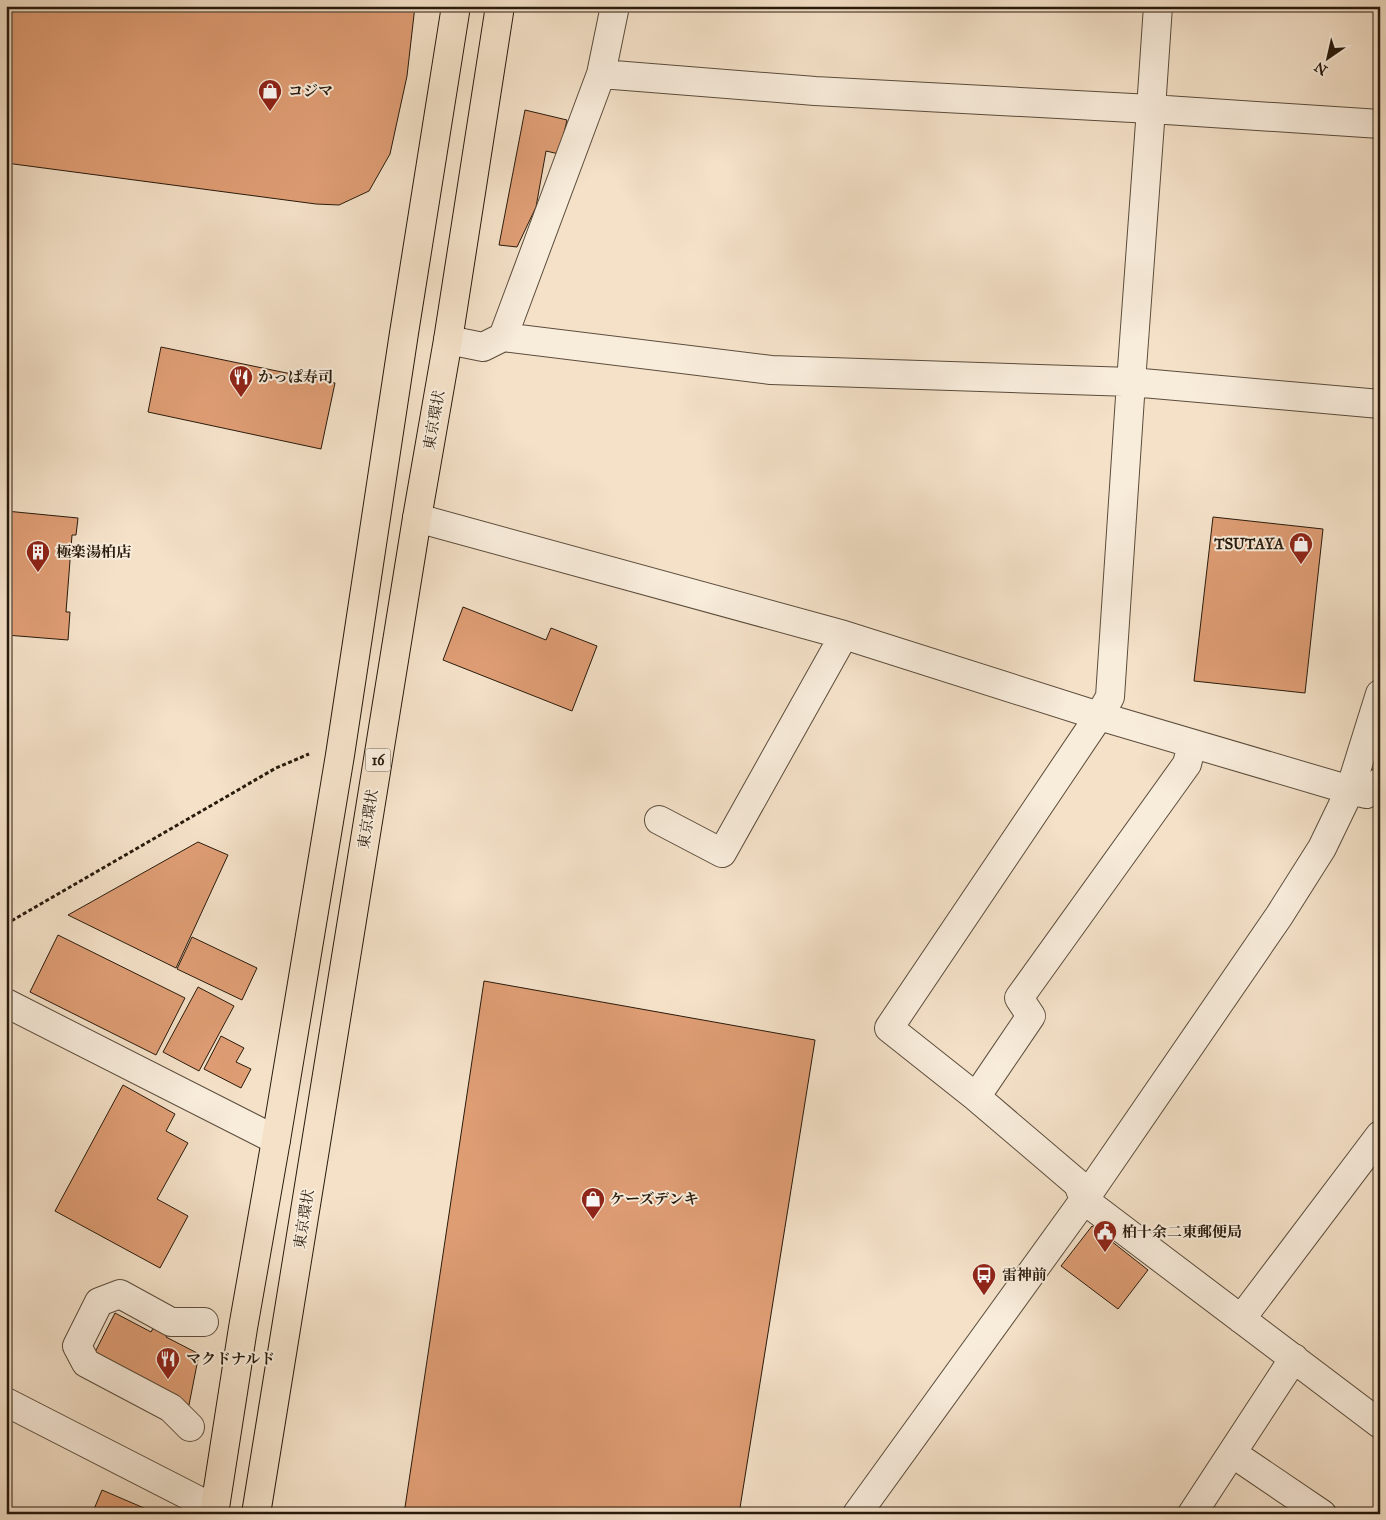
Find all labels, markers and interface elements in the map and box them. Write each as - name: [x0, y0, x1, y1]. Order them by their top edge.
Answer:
- north arrow: [1304, 32, 1354, 82]
- text: N: [1311, 58, 1331, 79]
- shop icon: コジマ: [257, 78, 283, 112]
- place label: コジマ: [288, 82, 333, 100]
- restaurant icon: かっぱ寿司: [228, 364, 254, 398]
- place label: かっぱ寿司: [258, 368, 333, 386]
- street label: 東京環状: [420, 389, 448, 451]
- shop icon: TSUTAYA: [1288, 531, 1314, 565]
- place label: TSUTAYA: [1213, 535, 1285, 553]
- building icon: 極楽湯柏店: [25, 539, 51, 573]
- place label: 極楽湯柏店: [56, 543, 131, 561]
- road number: 16: [366, 748, 390, 772]
- street label: 東京環状: [354, 788, 382, 850]
- shop icon: ケーズデンキ: [580, 1186, 606, 1220]
- street label: 東京環状: [290, 1188, 318, 1250]
- place label: ケーズデンキ: [610, 1190, 699, 1208]
- public building icon: 柏十余二東郵便局: [1092, 1219, 1118, 1253]
- place label: 柏十余二東郵便局: [1122, 1223, 1242, 1241]
- bus stop icon: 雷神前: [971, 1262, 997, 1296]
- place label: 雷神前: [1002, 1266, 1047, 1284]
- restaurant icon: マクドナルド: [155, 1346, 181, 1380]
- place label: マクドナルド: [186, 1350, 275, 1368]

